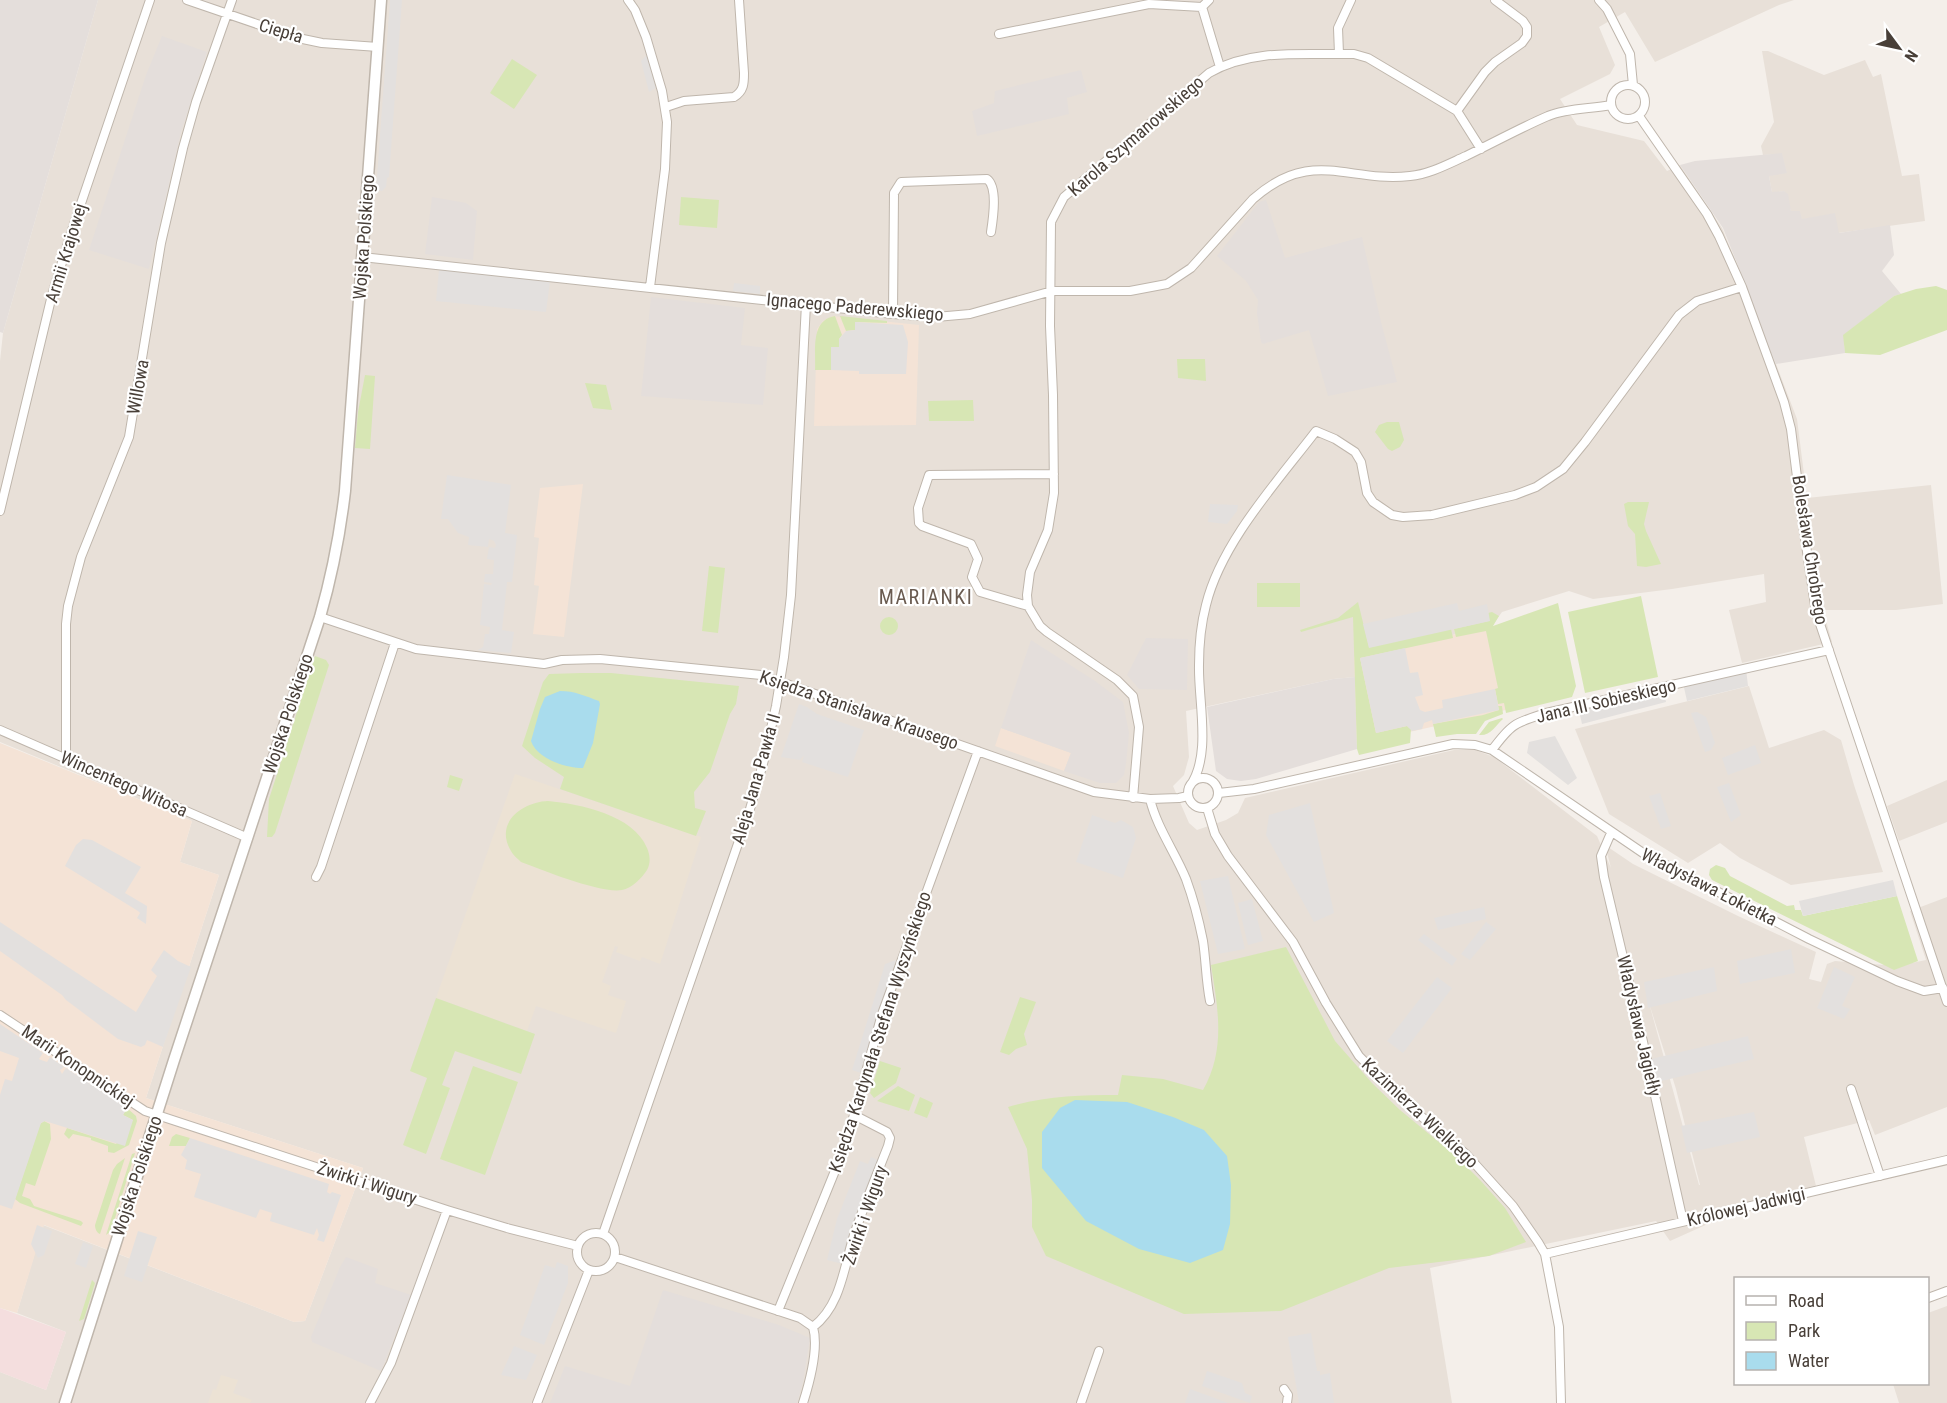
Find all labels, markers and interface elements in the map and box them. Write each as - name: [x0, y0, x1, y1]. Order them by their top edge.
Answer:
- street label: Ciepła: [257, 14, 306, 47]
- north arrow: [1869, 18, 1929, 78]
- text: N: [1901, 47, 1922, 65]
- street label: Karola Szymanowskiego: [1064, 71, 1208, 200]
- street label: Wojska Polskiego: [349, 174, 378, 300]
- street label: Armii Krajowej: [40, 201, 91, 305]
- street label: Ignacego Paderewskiego: [766, 288, 944, 325]
- street label: Willowa: [122, 358, 153, 416]
- street label: Bolesława Chrobrego: [1788, 474, 1833, 626]
- district label: MARIANKI: [879, 585, 973, 609]
- street label: Wojska Polskiego: [258, 651, 317, 777]
- street label: Księdza Stanisława Krausego: [757, 666, 961, 753]
- street label: Jana III Sobieskiego: [1534, 674, 1678, 727]
- street label: Aleja Jana Pawła II: [727, 711, 784, 847]
- street label: Wincentego Witosa: [57, 746, 191, 821]
- street label: Władysława Łokietka: [1638, 843, 1781, 930]
- street label: Księdza Kardynała Stefana Wyszyńskiego: [824, 889, 935, 1175]
- street label: Władysława Jagiełły: [1613, 953, 1666, 1099]
- street label: Marii Konopnickiej: [18, 1020, 139, 1111]
- street label: Kazimierza Wielkiego: [1358, 1053, 1483, 1172]
- street label: Wojska Polskiego: [107, 1113, 166, 1239]
- street label: Żwirki i Wigury: [315, 1157, 420, 1209]
- street label: Żwirki i Wigury: [838, 1162, 891, 1267]
- street label: Królowej Jadwigi: [1685, 1183, 1807, 1230]
- legend: [1734, 1277, 1929, 1385]
- text: Road: [1788, 1290, 1824, 1311]
- text: Park: [1788, 1320, 1820, 1341]
- text: Water: [1788, 1350, 1830, 1371]

